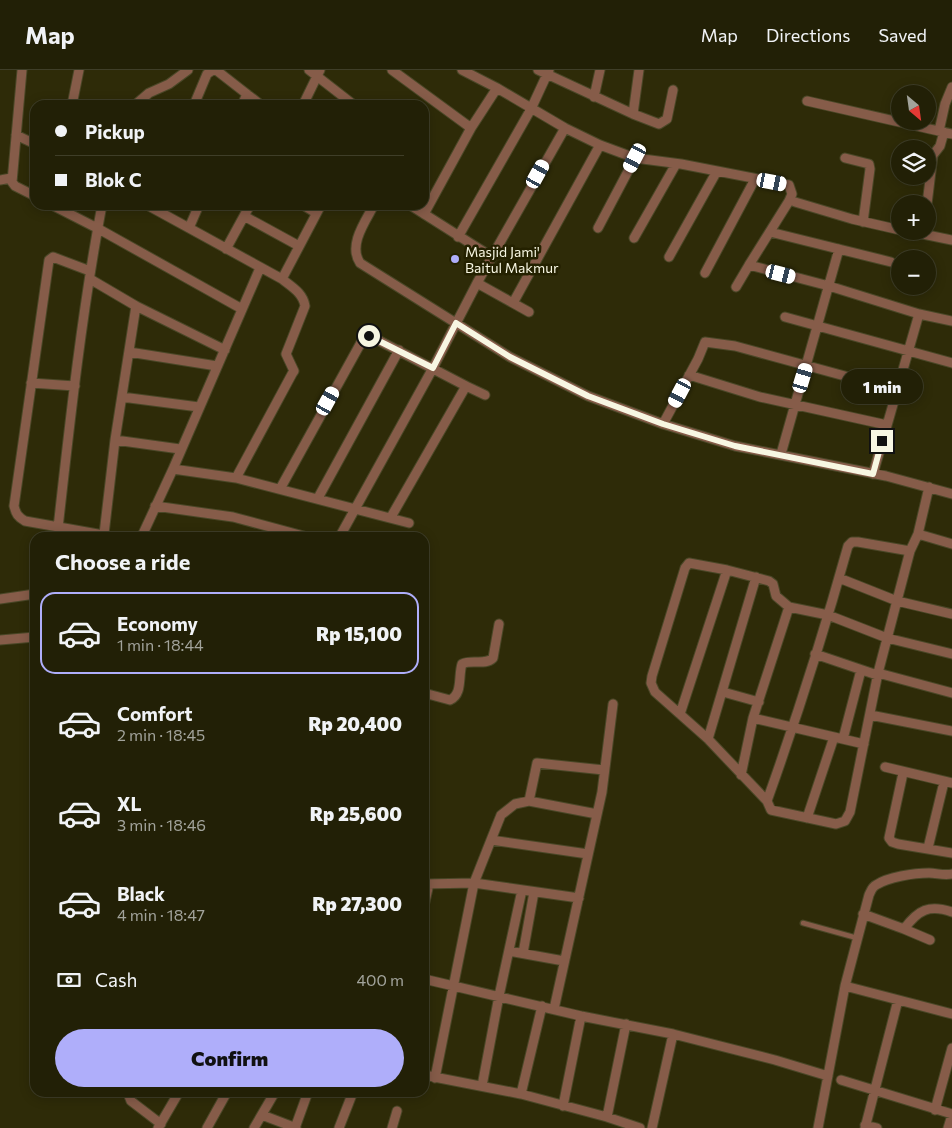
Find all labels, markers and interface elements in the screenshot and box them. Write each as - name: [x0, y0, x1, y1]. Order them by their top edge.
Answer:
- text: Map: [25, 20, 75, 49]
- text: Map: [701, 24, 738, 46]
- text: Directions: [766, 24, 850, 46]
- text: Saved: [878, 24, 927, 46]
- north arrow: [891, 85, 936, 130]
- map controls: [891, 85, 936, 295]
- text: Pickup: [85, 120, 145, 143]
- button: layers: [891, 140, 936, 185]
- car: [621, 141, 648, 175]
- car: [524, 157, 551, 191]
- text: Blok C: [85, 168, 142, 191]
- car: [755, 172, 788, 192]
- button: +: [891, 195, 936, 240]
- place label: Masjid Jami' Baitul Makmur: [465, 243, 559, 276]
- button: −: [891, 250, 936, 295]
- marker: Masjid Jami' Baitul Makmur: [449, 253, 461, 265]
- car: [764, 263, 797, 285]
- route start: [358, 325, 380, 347]
- car: [791, 361, 814, 395]
- callout: 1 min: [841, 368, 923, 404]
- car: [666, 376, 693, 410]
- text: 1 min: [863, 377, 901, 396]
- car: [314, 384, 341, 418]
- route end: [871, 430, 893, 452]
- text: Choose a ride: [55, 548, 190, 575]
- icon: car: [57, 611, 102, 656]
- text: Economy: [117, 612, 198, 635]
- text: Rp 15,100: [316, 622, 402, 645]
- text: 1 min · 18:44: [117, 635, 204, 654]
- icon: car: [57, 701, 102, 746]
- text: Comfort: [117, 702, 193, 725]
- text: Rp 20,400: [308, 712, 402, 735]
- text: 2 min · 18:45: [117, 725, 205, 744]
- icon: car: [57, 791, 102, 836]
- text: XL: [117, 792, 142, 815]
- text: Rp 25,600: [310, 802, 402, 825]
- text: 3 min · 18:46: [117, 815, 206, 834]
- icon: car: [57, 881, 102, 926]
- text: Black: [117, 882, 165, 905]
- text: Rp 27,300: [312, 892, 402, 915]
- text: 4 min · 18:47: [117, 905, 205, 924]
- icon: cash: [55, 966, 83, 994]
- text: Cash: [95, 968, 137, 991]
- text: 400 m: [356, 970, 404, 989]
- button: Confirm: [55, 1029, 404, 1087]

